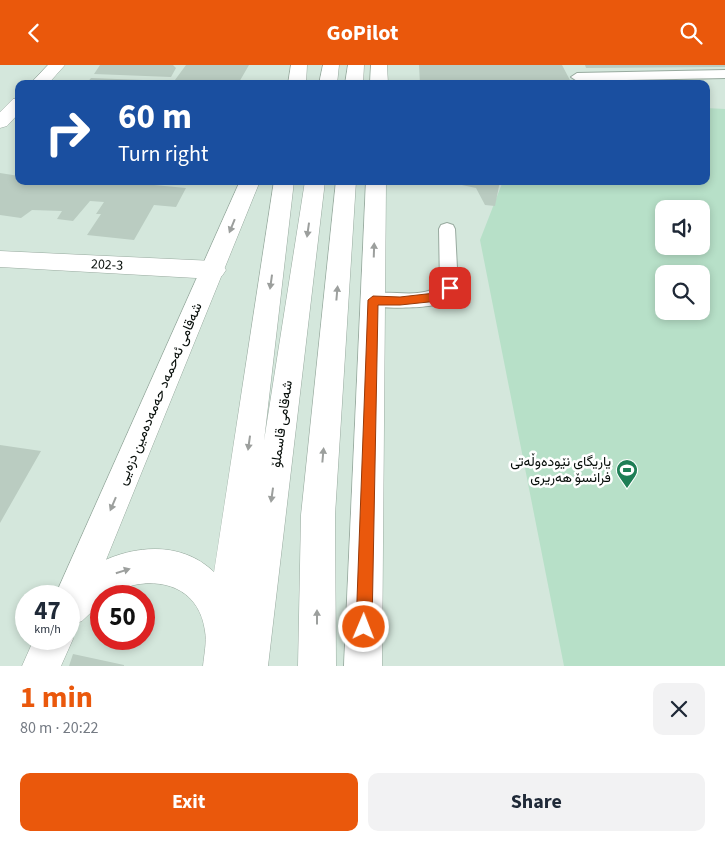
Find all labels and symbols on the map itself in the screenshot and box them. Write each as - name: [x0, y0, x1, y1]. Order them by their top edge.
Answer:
- one-way arrow: [227, 219, 235, 233]
- one-way arrow: [304, 222, 312, 238]
- one-way arrow: [371, 242, 379, 258]
- street label: 202-3: [90, 254, 124, 276]
- pin: [429, 267, 471, 309]
- one-way arrow: [267, 274, 275, 290]
- one-way arrow: [333, 285, 341, 301]
- street label: شەقامی ئەحمەد حەمەدەمین دزەیی: [112, 300, 208, 488]
- street label: شەقامی قاسملۆ: [266, 379, 298, 469]
- one-way arrow: [245, 435, 253, 451]
- one-way arrow: [319, 447, 327, 463]
- place label: یاریگای نێودەوڵەتی فرانسۆ هەریری: [510, 452, 611, 488]
- sports icon: یاریگای نێودەوڵەتی فرانسۆ هەریری: [615, 458, 639, 489]
- one-way arrow: [268, 487, 276, 503]
- one-way arrow: [108, 497, 116, 511]
- one-way arrow: [116, 567, 131, 575]
- speed limit sign: 50: [90, 585, 155, 650]
- position arrow: [337, 600, 389, 652]
- one-way arrow: [313, 609, 321, 625]

